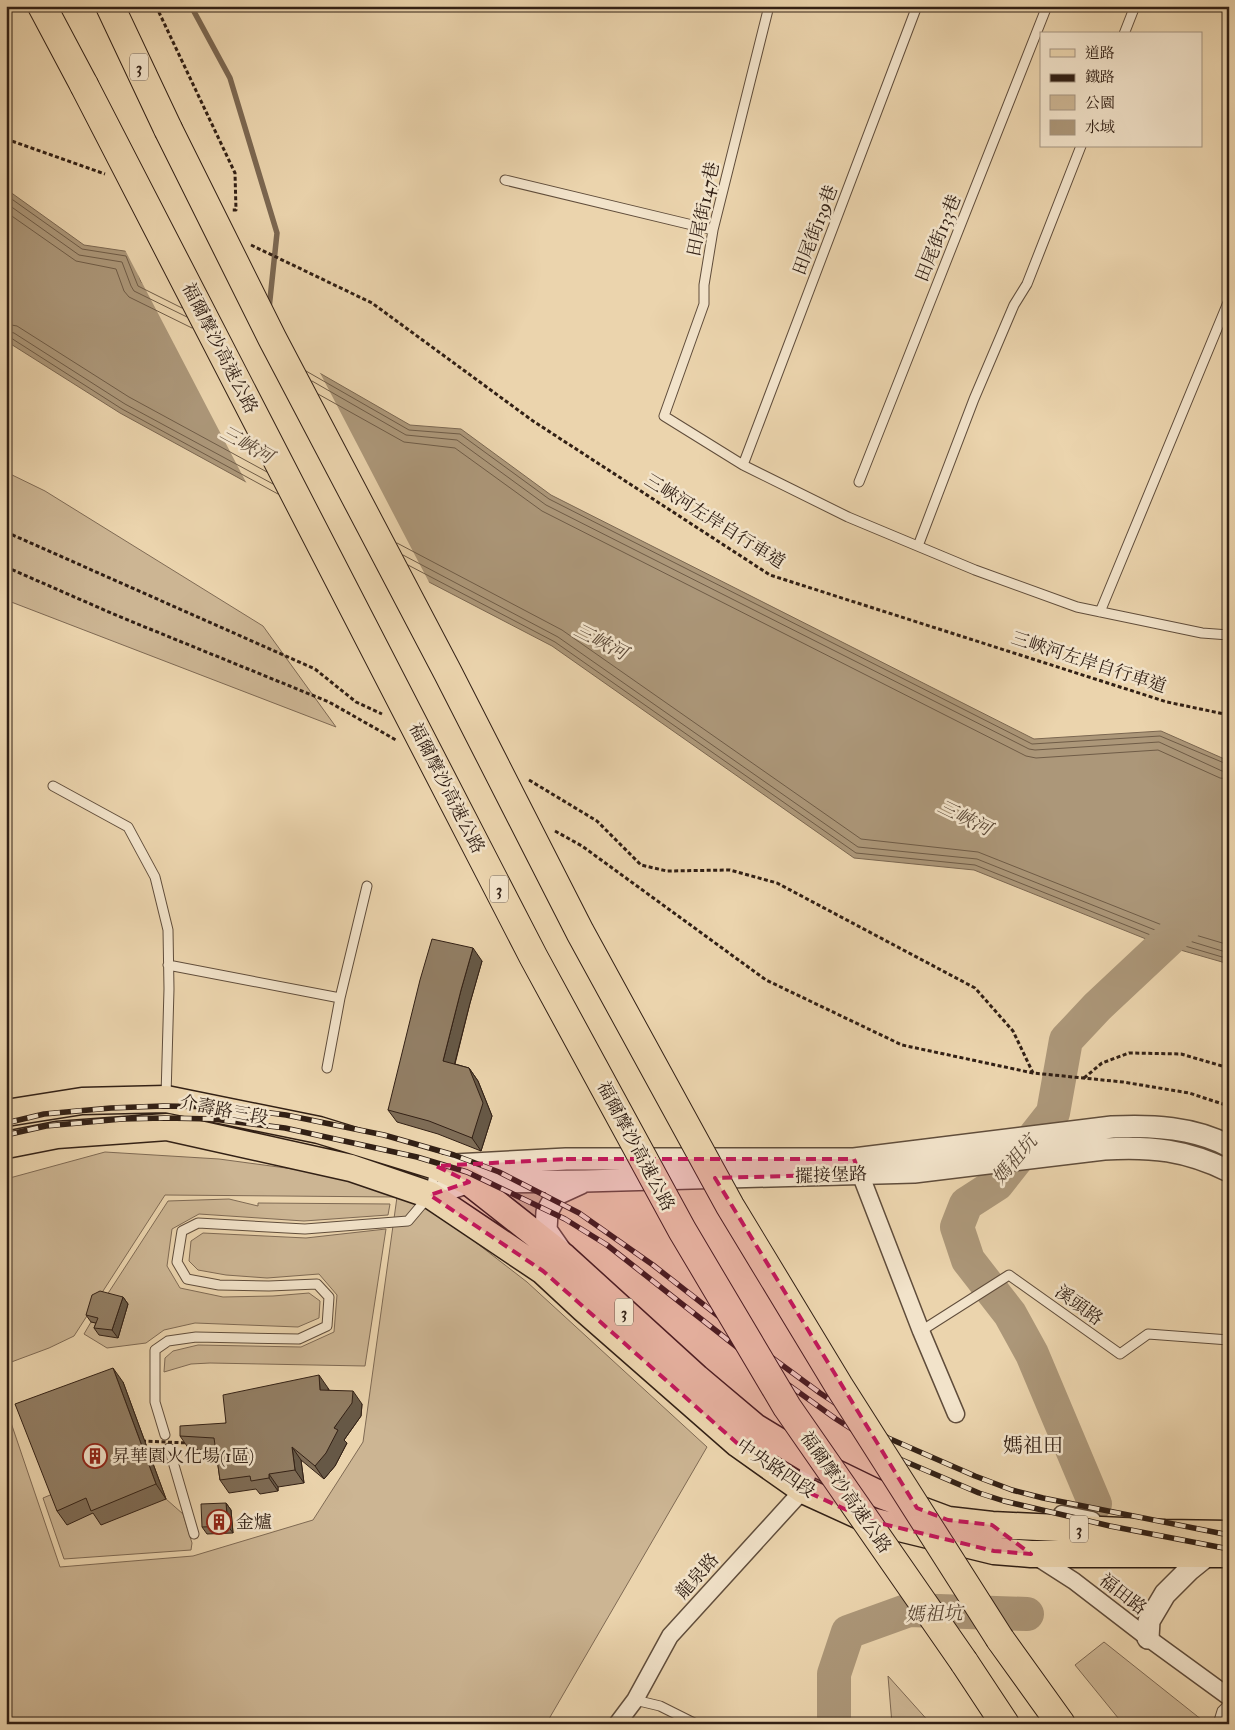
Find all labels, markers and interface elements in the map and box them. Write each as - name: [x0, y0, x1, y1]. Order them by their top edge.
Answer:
- legend: [1040, 32, 1202, 148]
- text: 道路: [1085, 44, 1115, 63]
- road number: 3: [130, 54, 148, 80]
- text: 鐵路: [1085, 68, 1115, 87]
- text: 公園: [1085, 94, 1115, 113]
- text: 水域: [1085, 118, 1115, 137]
- street label: 田尾街147巷: [682, 160, 725, 258]
- street label: 田尾街139巷: [788, 182, 843, 278]
- street label: 田尾街133巷: [911, 191, 966, 285]
- street label: 福爾摩沙高速公路: [177, 279, 262, 418]
- water label: 三峽河: [216, 421, 280, 471]
- street label: 三峽河左岸自行車道: [640, 469, 790, 574]
- water label: 三峽河: [570, 618, 634, 667]
- street label: 三峽河左岸自行車道: [1008, 627, 1169, 698]
- street label: 福爾摩沙高速公路: [404, 719, 489, 858]
- water label: 三峽河: [934, 795, 998, 842]
- road number: 3: [490, 876, 508, 902]
- street label: 福爾摩沙高速公路: [592, 1077, 680, 1215]
- street label: 介壽路三段: [178, 1091, 270, 1130]
- water label: 媽祖坑: [987, 1128, 1044, 1189]
- street label: 擺接堡路: [795, 1163, 867, 1188]
- street label: 溪頭路: [1050, 1280, 1107, 1331]
- road number: 3: [615, 1298, 633, 1325]
- street label: 福爾摩沙高速公路: [795, 1427, 896, 1558]
- district label: 媽祖田: [1003, 1433, 1063, 1458]
- street label: 中央路四段: [732, 1434, 819, 1503]
- building icon: 昇華園火化場(1區): [82, 1443, 108, 1469]
- place label: 昇華園火化場(1區): [112, 1445, 254, 1468]
- building icon: 金爐: [206, 1509, 232, 1535]
- place label: 金爐: [236, 1511, 272, 1534]
- road number: 3: [1070, 1516, 1088, 1542]
- street label: 龍泉路: [671, 1549, 724, 1604]
- street label: 福田路: [1094, 1569, 1151, 1620]
- water label: 媽祖坑: [905, 1601, 966, 1627]

